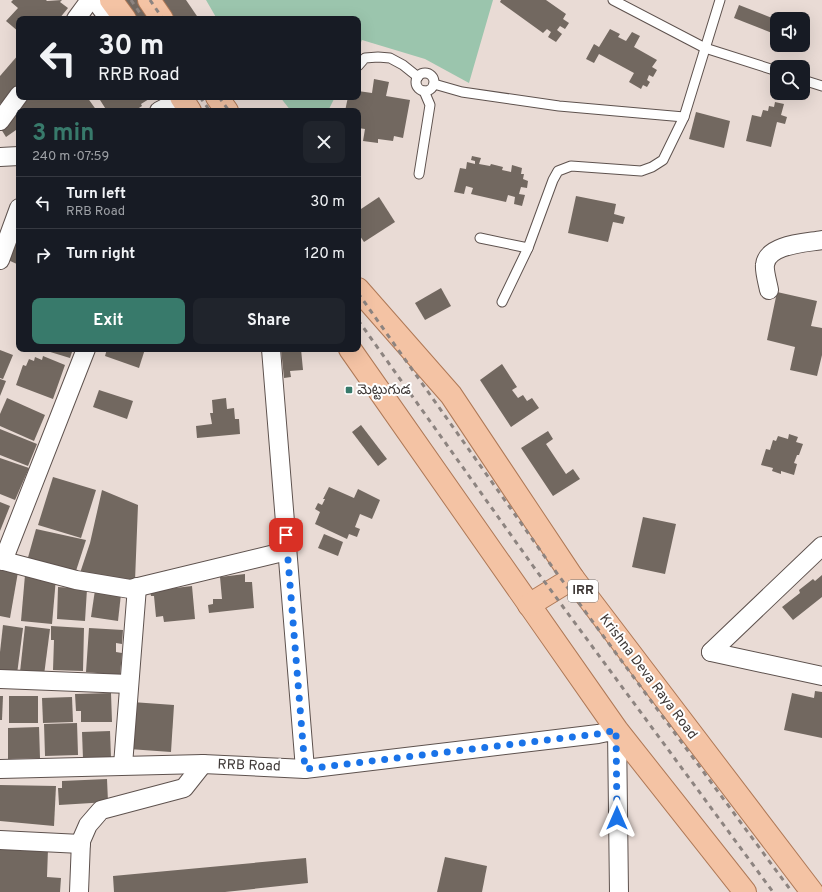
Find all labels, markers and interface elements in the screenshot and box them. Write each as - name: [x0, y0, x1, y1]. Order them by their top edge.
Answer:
- map controls: [770, 12, 810, 100]
- button: sound: [770, 12, 810, 52]
- text: 30 m: [98, 29, 164, 65]
- icon: left: [32, 32, 84, 84]
- button: search: [770, 60, 810, 100]
- text: RRB Road: [98, 64, 180, 87]
- text: 3 min: [32, 119, 94, 149]
- button: close: [303, 121, 345, 163]
- text: 240 m · 07:59: [32, 149, 109, 165]
- text: Turn left: [66, 185, 126, 204]
- icon: left: [32, 192, 54, 214]
- text: 30 m: [310, 193, 345, 212]
- text: RRB Road: [66, 204, 125, 220]
- icon: right: [32, 244, 54, 266]
- text: Turn right: [66, 245, 135, 264]
- text: 120 m: [304, 245, 345, 264]
- button: Exit: [32, 298, 185, 344]
- button: Share: [193, 298, 345, 344]
- place label: మెట్టుగుడ: [357, 382, 411, 400]
- marker: మెట్టుగుడ: [344, 385, 354, 395]
- pin: [269, 518, 303, 552]
- icon: arrive: [275, 524, 297, 546]
- road number: IRR: [568, 580, 598, 602]
- street label: Krishna Deva Raya Road: [595, 611, 701, 743]
- street label: RRB Road: [217, 756, 281, 776]
- position arrow: [596, 797, 638, 839]

